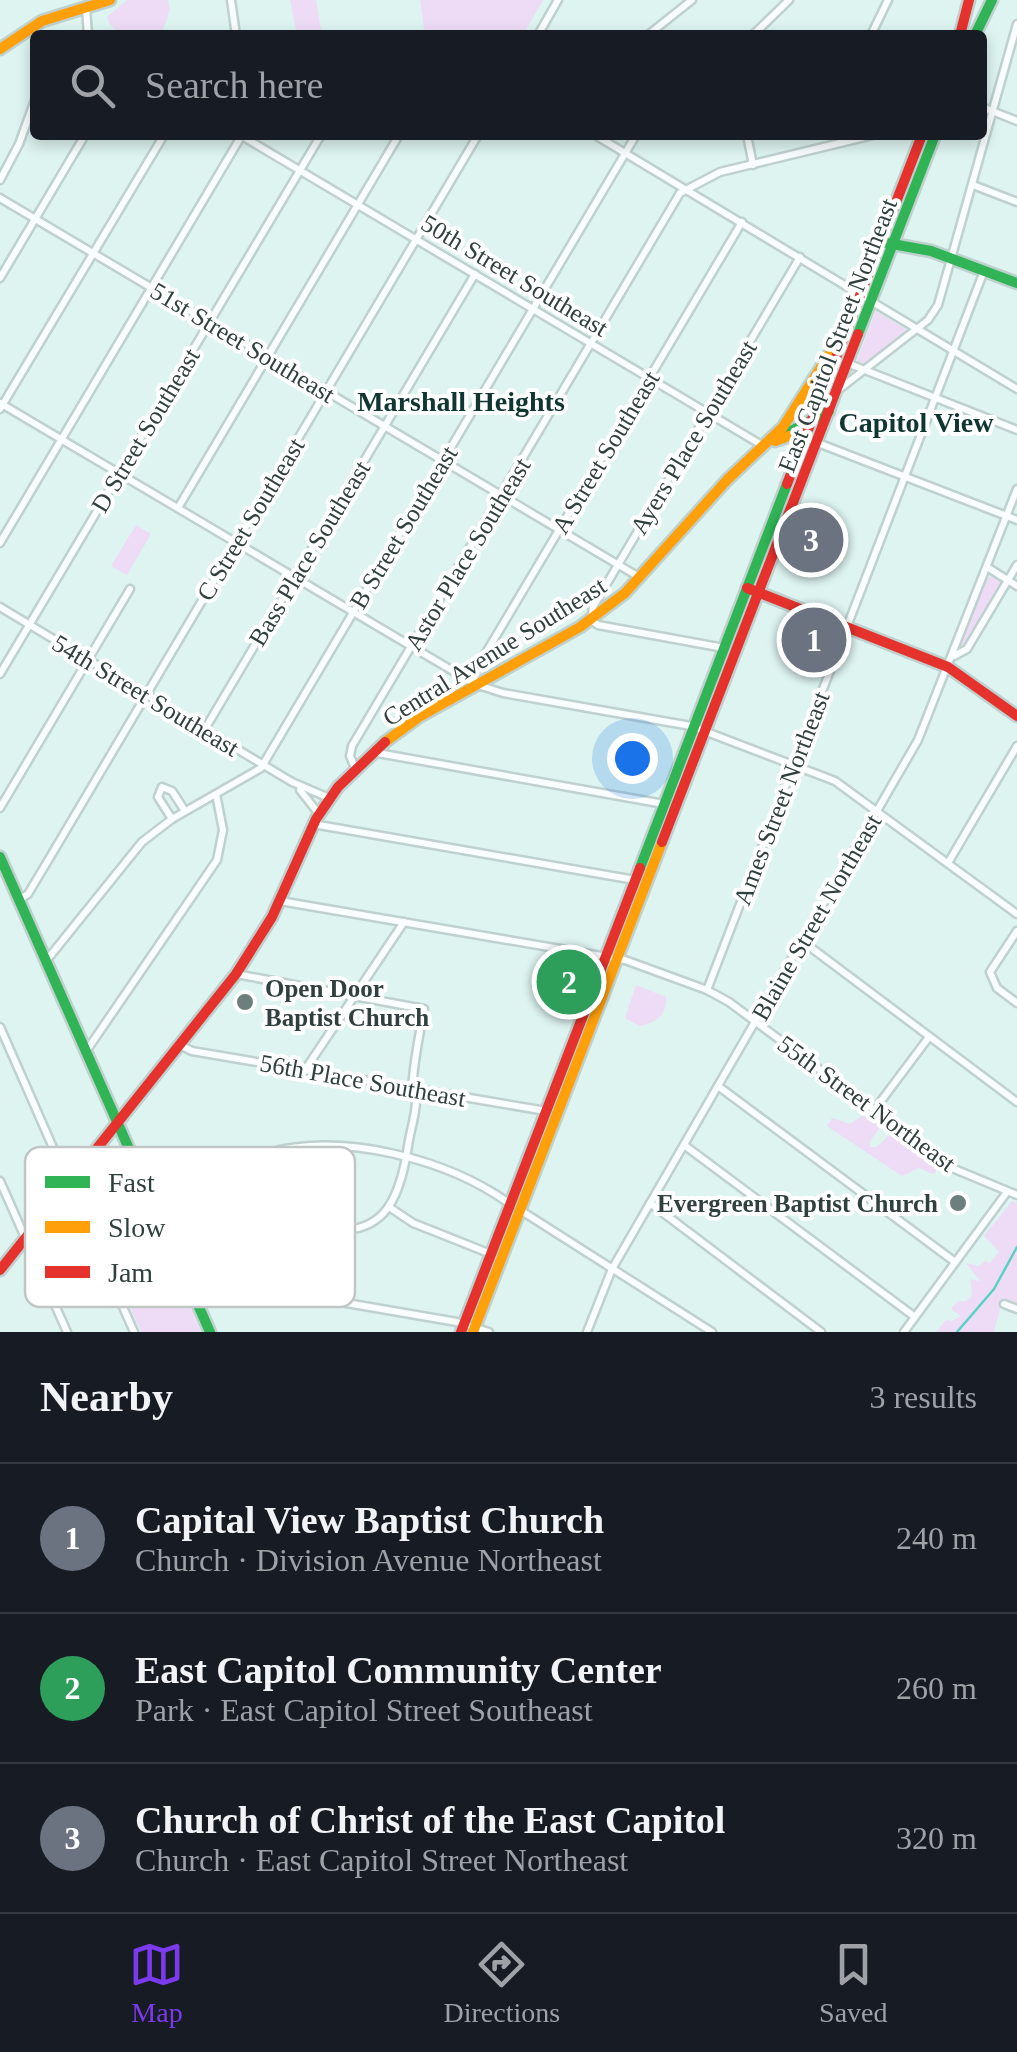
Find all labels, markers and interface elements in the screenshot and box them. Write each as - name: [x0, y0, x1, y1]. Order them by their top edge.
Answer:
- search box: [30, 30, 987, 140]
- icon: search: [65, 58, 120, 113]
- text: Search here: [145, 64, 323, 106]
- street label: East Capitol Street Northeast: [773, 194, 902, 476]
- street label: 50th Street Southeast: [417, 209, 613, 342]
- street label: 51st Street Southeast: [146, 277, 340, 408]
- street label: Ayers Place Southeast: [625, 335, 762, 539]
- street label: D Street Southeast: [86, 344, 205, 517]
- street label: A Street Southeast: [546, 366, 665, 538]
- district label: Marshall Heights: [357, 386, 565, 417]
- district label: Capitol View: [839, 407, 994, 438]
- street label: C Street Southeast: [191, 433, 310, 605]
- street label: B Street Southeast: [344, 441, 463, 613]
- street label: Astor Place Southeast: [399, 453, 536, 655]
- street label: Bass Place Southeast: [243, 456, 375, 651]
- pin: 3: [778, 502, 844, 578]
- street label: Central Avenue Southeast: [378, 572, 611, 731]
- pin: 1: [782, 602, 846, 678]
- street label: 54th Street Southeast: [48, 629, 244, 762]
- street label: Ames Street Northeast: [728, 688, 835, 909]
- your location: [607, 733, 658, 784]
- street label: Blaine Street Northeast: [746, 809, 886, 1025]
- pin: 2: [536, 944, 602, 1020]
- place label: Open Door Baptist Church: [265, 975, 429, 1031]
- marker: Open Door Baptist Church: [234, 991, 256, 1013]
- street label: 55th Street Northeast: [773, 1030, 961, 1177]
- street label: 56th Place Southeast: [258, 1049, 468, 1112]
- legend: [25, 1147, 355, 1307]
- text: Fast: [108, 1167, 155, 1198]
- place label: Evergreen Baptist Church: [657, 1190, 938, 1217]
- marker: Evergreen Baptist Church: [947, 1192, 969, 1214]
- text: Slow: [108, 1212, 166, 1243]
- text: Jam: [108, 1257, 153, 1288]
- text: Nearby: [40, 1374, 173, 1420]
- text: 3 results: [869, 1379, 977, 1415]
- text: Capital View Baptist Church: [135, 1499, 604, 1541]
- text: 1: [65, 1520, 81, 1556]
- text: 240 m: [896, 1520, 977, 1556]
- text: Church · Division Avenue Northeast: [135, 1542, 602, 1578]
- text: East Capitol Community Center: [135, 1649, 662, 1691]
- text: 2: [65, 1670, 81, 1706]
- text: 260 m: [896, 1670, 977, 1706]
- text: Park · East Capitol Street Southeast: [135, 1692, 593, 1728]
- text: Church of Christ of the East Capitol: [135, 1799, 725, 1841]
- text: 3: [65, 1820, 81, 1856]
- text: 320 m: [896, 1820, 977, 1856]
- text: Church · East Capitol Street Northeast: [135, 1842, 628, 1878]
- tab: Map: [129, 1937, 184, 2029]
- tab: Directions: [443, 1937, 560, 2029]
- tab: Saved: [819, 1937, 888, 2029]

